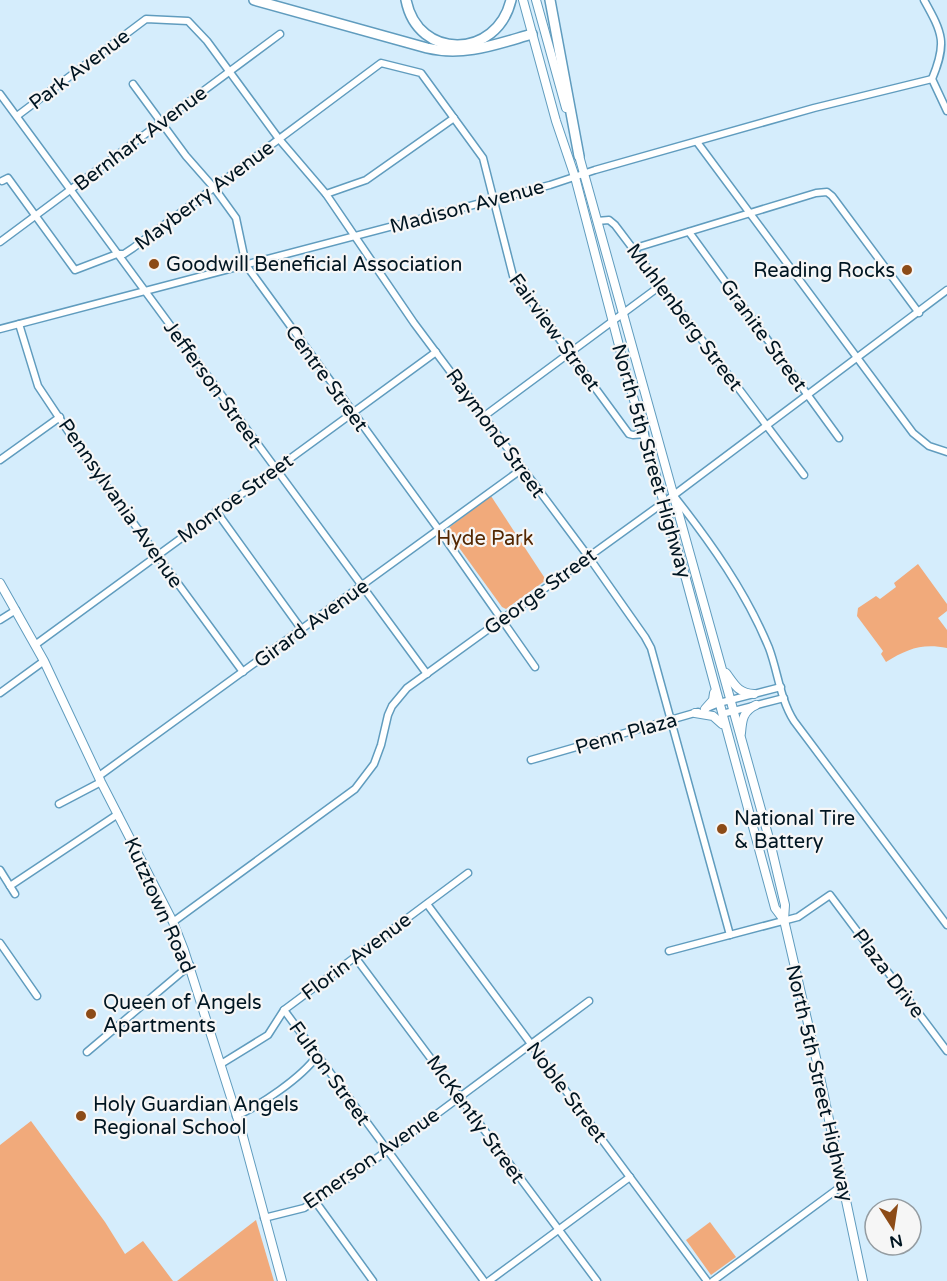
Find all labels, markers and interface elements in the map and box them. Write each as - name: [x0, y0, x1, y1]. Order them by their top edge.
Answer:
- street label: Park Avenue: [25, 24, 135, 115]
- street label: Bernhart Avenue: [69, 81, 212, 197]
- street label: Mayberry Avenue: [130, 136, 279, 256]
- street label: Madison Avenue: [387, 175, 547, 239]
- street label: Muhlenberg Street: [621, 239, 748, 396]
- place label: Goodwill Beneficial Association: [166, 253, 462, 277]
- marker: Goodwill Beneficial Association: [147, 257, 161, 271]
- place label: Reading Rocks: [753, 259, 895, 283]
- marker: Reading Rocks: [900, 263, 914, 277]
- street label: Fairview Street: [503, 269, 605, 396]
- street label: Granite Street: [715, 275, 812, 396]
- street label: Jefferson Street: [158, 317, 266, 453]
- street label: Centre Street: [280, 321, 373, 437]
- street label: North 5th Street Highway: [606, 341, 696, 581]
- street label: Raymond Street: [440, 364, 550, 503]
- street label: Pennsylvania Avenue: [53, 414, 188, 593]
- street label: Monroe Street: [173, 449, 298, 549]
- park label: Hyde Park: [436, 527, 534, 551]
- street label: George Street: [480, 543, 601, 640]
- street label: Girard Avenue: [250, 574, 374, 673]
- street label: Penn Plaza: [573, 708, 680, 760]
- place label: National Tire & Battery: [734, 807, 855, 854]
- marker: National Tire & Battery: [715, 822, 729, 836]
- street label: Kutztown Road: [118, 834, 200, 977]
- street label: Florin Avenue: [297, 908, 416, 1006]
- street label: Plaza Drive: [847, 924, 929, 1023]
- street label: North 5th Street Highway: [780, 962, 858, 1204]
- place label: Queen of Angels Apartments: [103, 991, 262, 1038]
- marker: Queen of Angels Apartments: [84, 1007, 98, 1021]
- street label: Fulton Street: [283, 1017, 375, 1131]
- street label: Noble Street: [521, 1038, 612, 1148]
- street label: McKently Street: [421, 1051, 530, 1188]
- place label: Holy Guardian Angels Regional School: [93, 1093, 299, 1140]
- street label: Emerson Avenue: [299, 1103, 444, 1215]
- marker: Holy Guardian Angels Regional School: [74, 1109, 88, 1123]
- north arrow: [863, 1197, 923, 1257]
- text: N: [888, 1230, 904, 1252]

